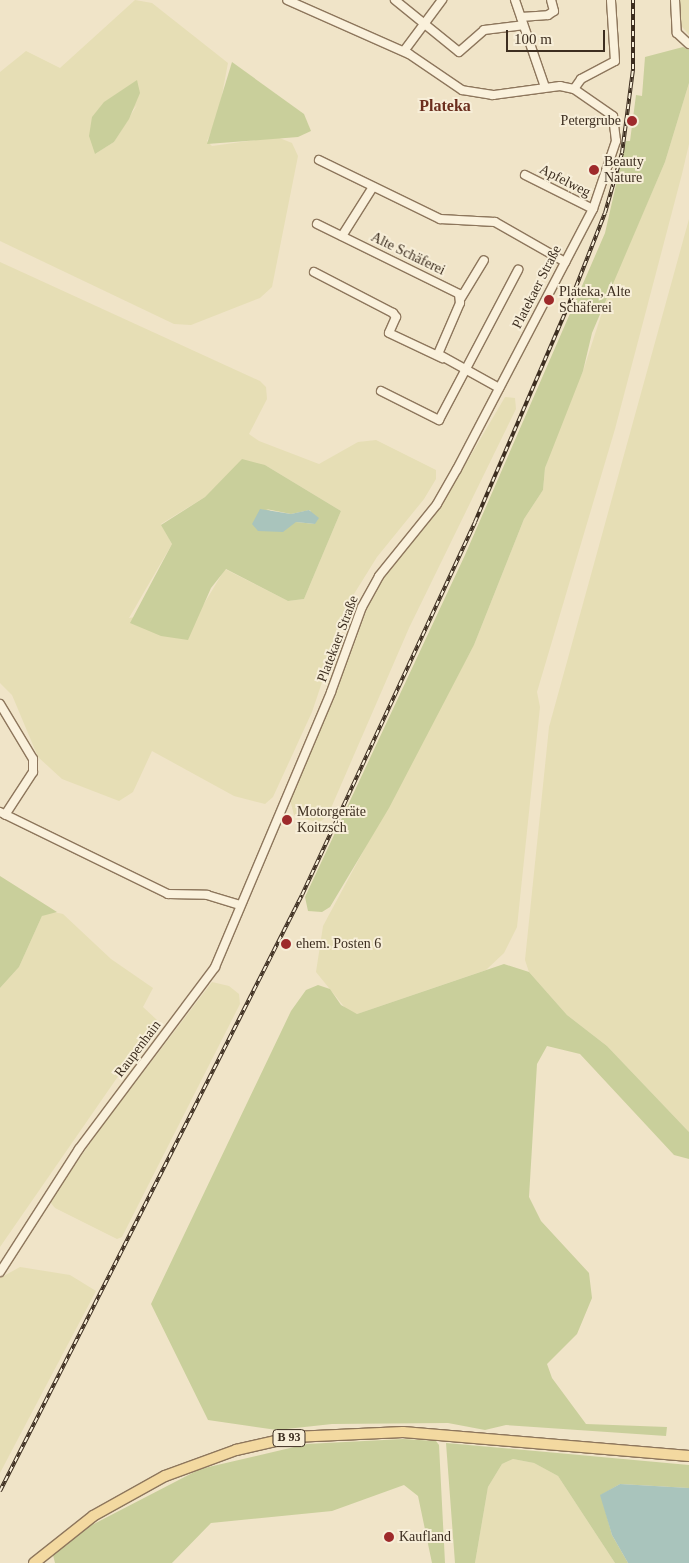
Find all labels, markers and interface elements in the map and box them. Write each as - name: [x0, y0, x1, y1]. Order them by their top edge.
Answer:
- scale bar: [509, 20, 608, 52]
- text: 100 m: [514, 31, 552, 47]
- district label: Plateka: [419, 96, 471, 116]
- place label: Petergrube: [561, 113, 621, 129]
- marker: Petergrube: [625, 114, 639, 128]
- place label: Beauty Nature: [604, 154, 644, 186]
- street label: Apfelweg: [537, 161, 593, 201]
- marker: Beauty Nature: [588, 164, 600, 176]
- street label: Alte Schäferei: [368, 229, 448, 279]
- street label: Platekaer Straße: [509, 242, 565, 332]
- place label: Plateka, Alte Schäferei: [559, 284, 631, 316]
- marker: Plateka, Alte Schäferei: [543, 294, 555, 306]
- street label: Platekaer Straße: [314, 593, 362, 685]
- place label: Motorgeräte Koitzsch: [297, 804, 366, 836]
- marker: Motorgeräte Koitzsch: [281, 814, 293, 826]
- place label: ehem. Posten 6: [296, 936, 381, 952]
- marker: ehem. Posten 6: [280, 938, 292, 950]
- street label: Raupenhain: [111, 1017, 165, 1081]
- road number: B 93: [272, 1429, 306, 1448]
- place label: Kaufland: [399, 1529, 451, 1545]
- marker: Kaufland: [383, 1531, 395, 1543]

